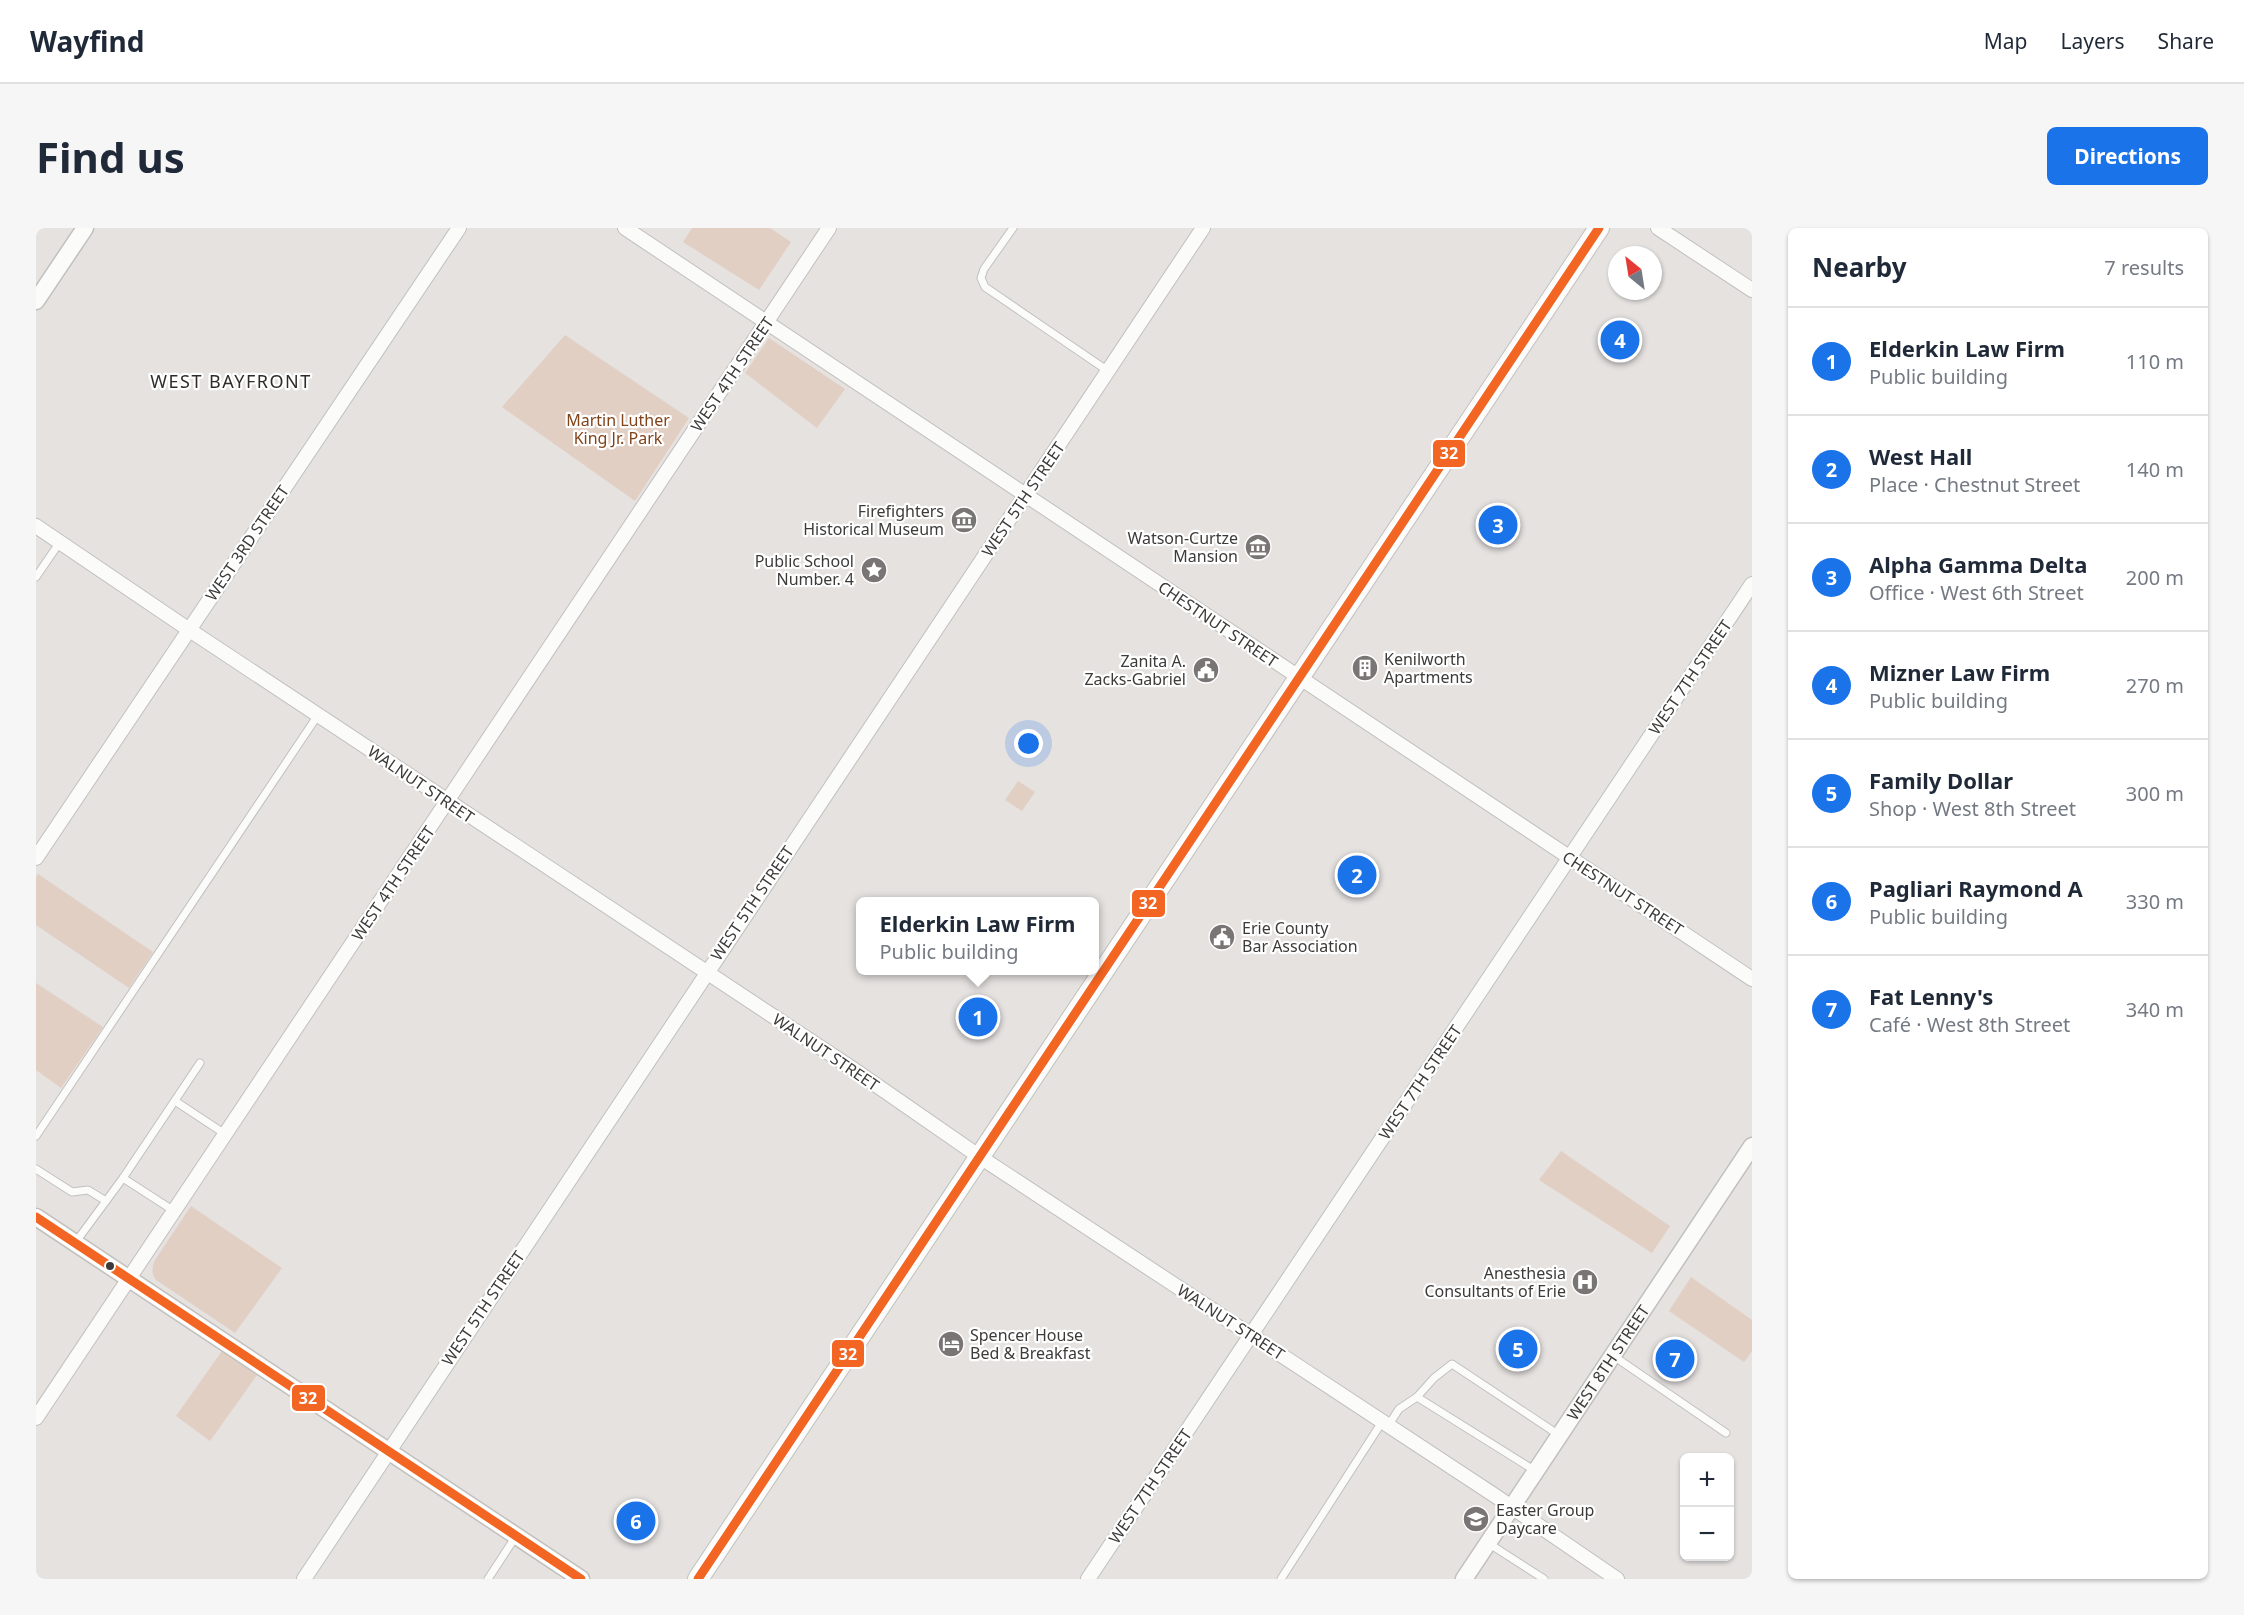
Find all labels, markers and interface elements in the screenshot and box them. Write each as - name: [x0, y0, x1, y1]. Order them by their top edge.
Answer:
- text: Wayfind: [30, 22, 144, 60]
- text: Map: [1984, 27, 2028, 55]
- text: Layers: [2061, 27, 2125, 55]
- text: Share: [2158, 27, 2214, 55]
- button: Directions: [2047, 127, 2208, 185]
- text: Find us: [36, 128, 185, 185]
- north arrow: [1608, 246, 1662, 300]
- text: Nearby: [1812, 249, 1907, 285]
- text: 7 results: [2104, 254, 2184, 281]
- street label: WEST 4TH STREET: [685, 312, 779, 436]
- pin: 4: [1600, 318, 1640, 362]
- text: Elderkin Law Firm: [1869, 333, 2065, 363]
- text: 1: [1826, 348, 1837, 375]
- text: 110 m: [2126, 348, 2184, 375]
- text: Public building: [1869, 363, 2008, 390]
- district label: WEST BAYFRONT: [150, 369, 312, 393]
- park label: Martin Luther King Jr. Park: [566, 409, 670, 449]
- street label: WEST 5TH STREET: [976, 437, 1070, 561]
- line badge: 32: [1432, 439, 1466, 468]
- text: West Hall: [1869, 441, 1972, 471]
- text: 32: [1440, 442, 1458, 464]
- text: 2: [1826, 456, 1837, 483]
- text: 140 m: [2126, 456, 2184, 483]
- text: Place · Chestnut Street: [1869, 471, 2080, 498]
- street label: WEST 3RD STREET: [200, 481, 294, 605]
- place label: Firefighters Historical Museum: [803, 500, 944, 540]
- pin: 3: [1478, 502, 1518, 548]
- museum icon: Firefighters Historical Museum: [949, 505, 979, 535]
- place label: Watson-Curtze Mansion: [1127, 527, 1238, 567]
- museum icon: Watson-Curtze Mansion: [1243, 532, 1273, 562]
- text: Alpha Gamma Delta: [1869, 549, 2087, 579]
- place label: Public School Number. 4: [755, 550, 854, 590]
- place icon: Public School Number. 4: [859, 555, 889, 585]
- text: 3: [1826, 564, 1837, 591]
- text: 200 m: [2126, 564, 2184, 591]
- street label: CHESTNUT STREET: [1154, 576, 1282, 672]
- text: Office · West 6th Street: [1869, 579, 2084, 606]
- street label: WEST 7TH STREET: [1643, 615, 1737, 739]
- place label: Kenilworth Apartments: [1384, 648, 1473, 688]
- place label: Zanita A. Zacks-Gabriel: [1084, 650, 1186, 690]
- building icon: Kenilworth Apartments: [1350, 653, 1380, 683]
- public building icon: Zanita A. Zacks-Gabriel: [1191, 655, 1221, 685]
- text: Mizner Law Firm: [1869, 657, 2050, 687]
- text: 4: [1826, 672, 1837, 699]
- text: 270 m: [2126, 672, 2184, 699]
- text: Public building: [1869, 687, 2008, 714]
- your location: [1014, 729, 1043, 758]
- street label: WALNUT STREET: [363, 740, 479, 828]
- text: Family Dollar: [1869, 765, 2013, 795]
- text: 5: [1826, 780, 1837, 807]
- text: 300 m: [2126, 780, 2184, 807]
- text: Shop · West 8th Street: [1869, 795, 2076, 822]
- street label: WEST 4TH STREET: [346, 821, 440, 945]
- street label: WEST 5TH STREET: [705, 841, 799, 965]
- street label: CHESTNUT STREET: [1558, 846, 1688, 940]
- pin: 2: [1338, 852, 1376, 898]
- text: Pagliari Raymond A: [1869, 873, 2083, 903]
- text: 6: [1826, 888, 1837, 915]
- text: 330 m: [2126, 888, 2184, 915]
- line badge: 32: [1131, 889, 1166, 918]
- text: 32: [1139, 892, 1157, 914]
- popup: [856, 897, 1099, 975]
- text: Public building: [1869, 903, 2008, 930]
- text: Elderkin Law Firm: [880, 908, 1075, 938]
- place label: Erie County Bar Association: [1242, 917, 1358, 957]
- public building icon: Erie County Bar Association: [1207, 922, 1237, 952]
- text: Public building: [880, 938, 1019, 965]
- text: Fat Lenny's: [1869, 981, 1993, 1011]
- pin: 1: [958, 994, 998, 1040]
- text: 7: [1826, 996, 1837, 1023]
- text: 340 m: [2126, 996, 2184, 1023]
- street label: WALNUT STREET: [768, 1008, 884, 1096]
- text: Café · West 8th Street: [1869, 1011, 2070, 1038]
- street label: WEST 7TH STREET: [1373, 1020, 1467, 1144]
- street label: WEST 5TH STREET: [436, 1246, 530, 1370]
- unlabelled marker: [104, 1260, 116, 1272]
- place label: Anesthesia Consultants of Erie: [1424, 1262, 1566, 1302]
- hospital icon: Anesthesia Consultants of Erie: [1570, 1267, 1600, 1297]
- street label: WALNUT STREET: [1173, 1279, 1289, 1365]
- street label: WEST 8TH STREET: [1562, 1300, 1654, 1424]
- place label: Spencer House Bed & Breakfast: [970, 1324, 1091, 1364]
- pin: 5: [1498, 1326, 1538, 1372]
- hotel icon: Spencer House Bed & Breakfast: [936, 1329, 966, 1359]
- pin: 7: [1656, 1336, 1694, 1382]
- line badge: 32: [831, 1339, 865, 1368]
- text: 32: [839, 1343, 857, 1365]
- line badge: 32: [291, 1384, 326, 1412]
- text: 32: [299, 1387, 317, 1409]
- street label: WEST 7TH STREET: [1103, 1424, 1197, 1548]
- map controls: [1680, 1453, 1734, 1561]
- button: +: [1680, 1453, 1734, 1507]
- pin: 6: [616, 1498, 656, 1544]
- place label: Easter Group Daycare: [1496, 1499, 1594, 1539]
- school or university icon: Easter Group Daycare: [1461, 1504, 1491, 1534]
- button: −: [1680, 1507, 1734, 1561]

